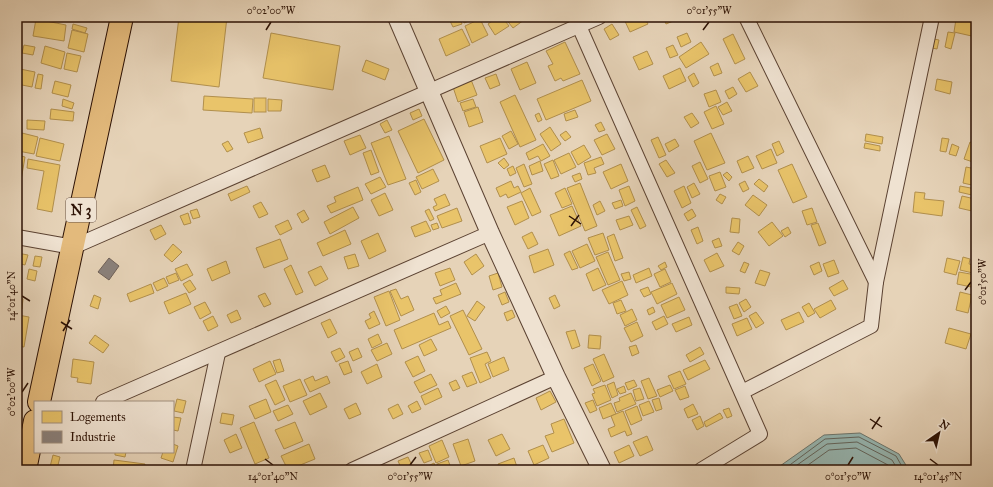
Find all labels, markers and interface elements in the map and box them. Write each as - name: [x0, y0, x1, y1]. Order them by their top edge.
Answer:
- text: 0°02'00"W: [247, 5, 296, 17]
- text: 0°01'55"W: [686, 5, 732, 17]
- road number: N 3: [66, 198, 96, 222]
- text: 0°01'50"W: [977, 258, 989, 305]
- text: 14°01'40"N: [6, 271, 18, 321]
- text: 0°02'00"W: [6, 367, 18, 416]
- legend: [34, 401, 174, 453]
- text: Logements: [70, 410, 126, 425]
- north arrow: [919, 413, 959, 453]
- text: N: [937, 417, 952, 433]
- text: Industrie: [70, 430, 115, 444]
- text: 14°01'40"N: [248, 471, 298, 483]
- text: 0°01'55"W: [387, 471, 433, 483]
- text: 0°01'50"W: [825, 471, 872, 483]
- text: 14°01'45"N: [914, 471, 963, 483]

